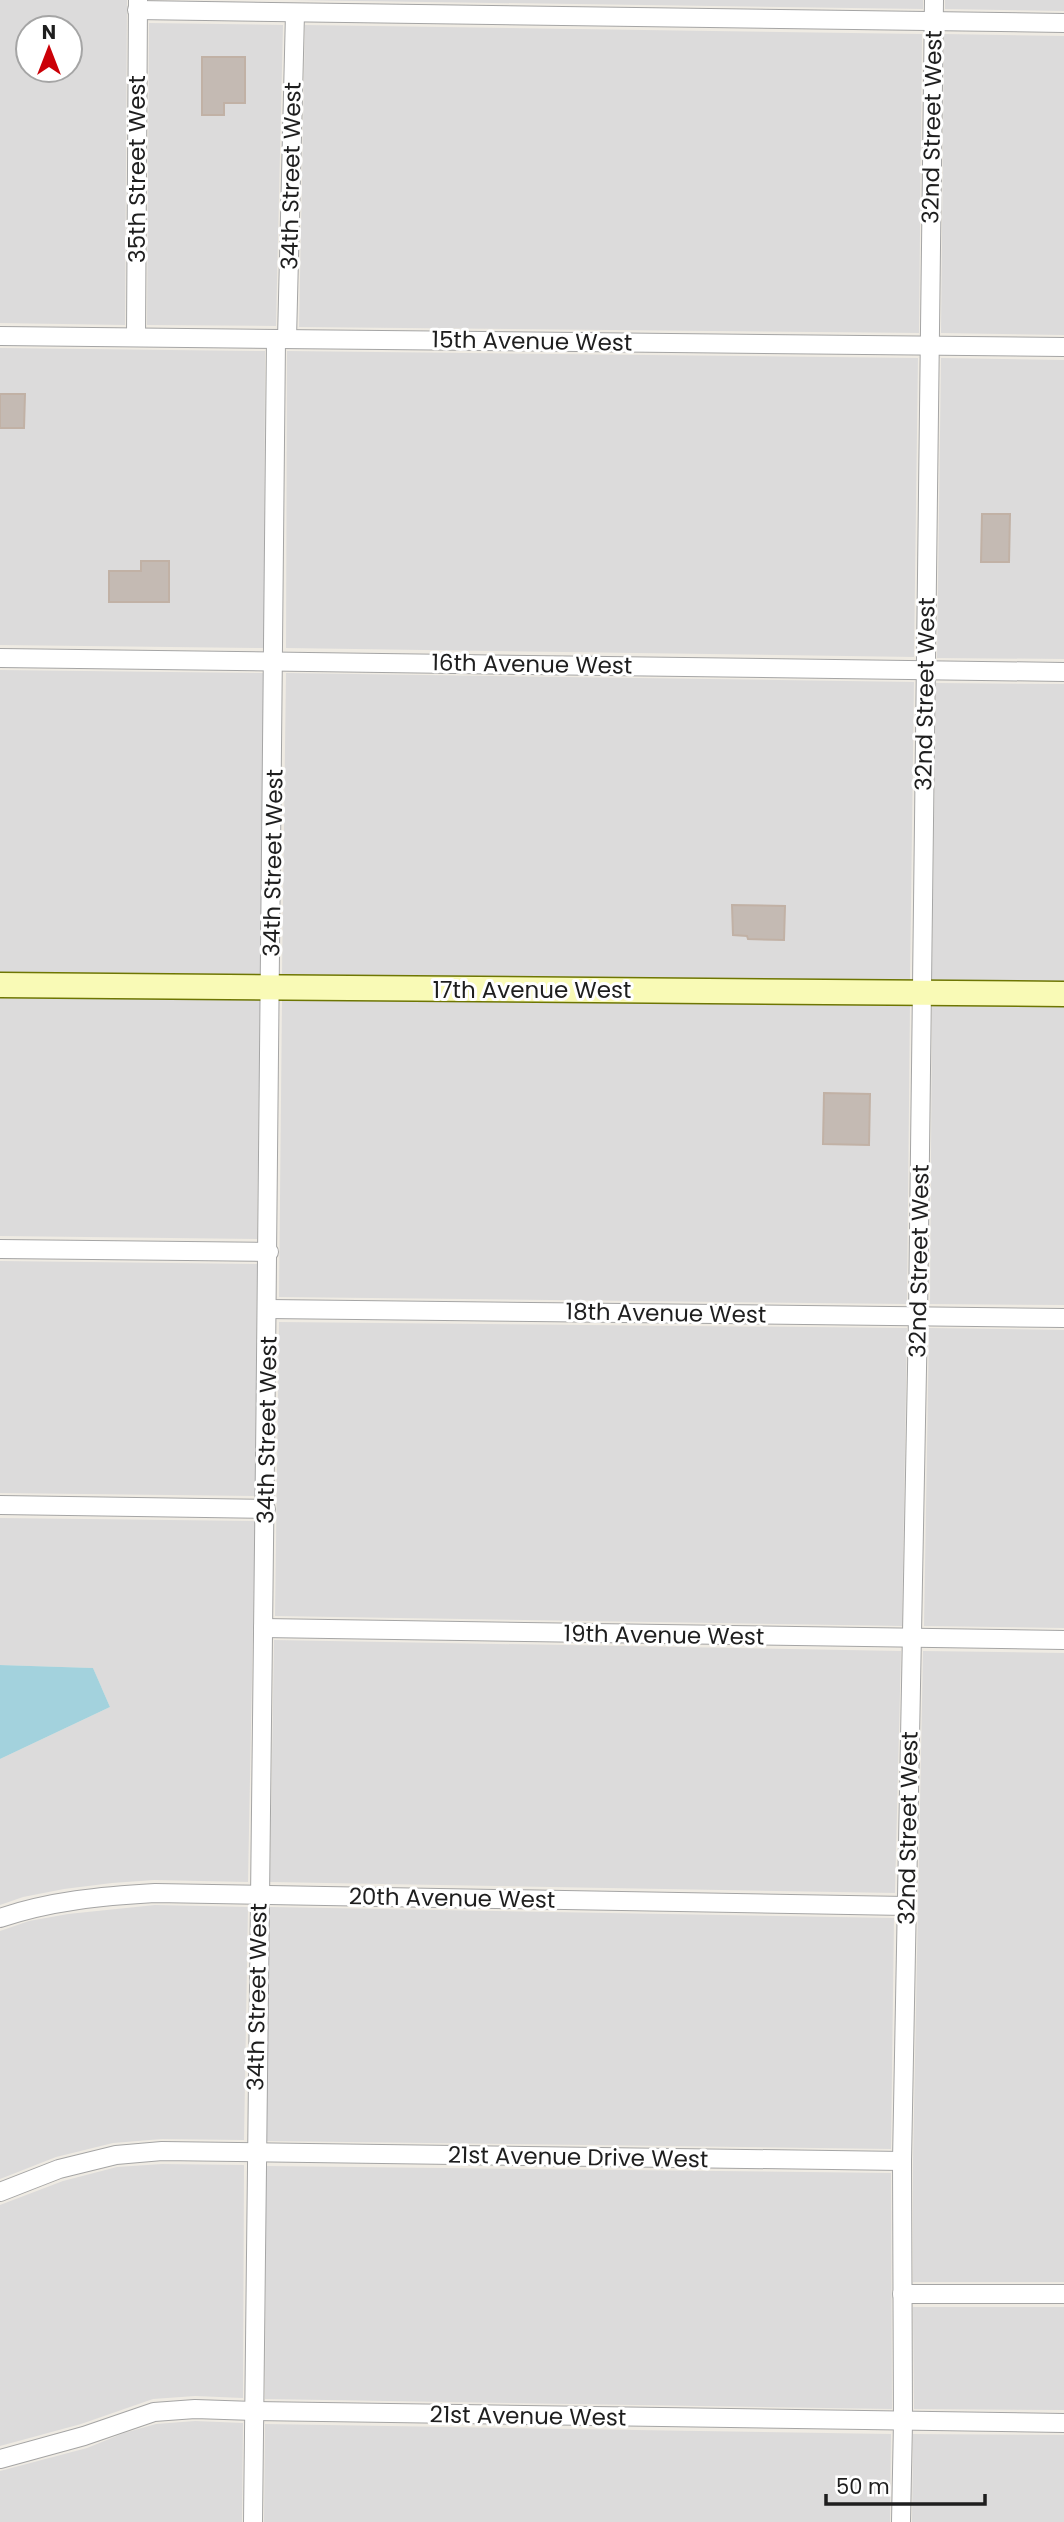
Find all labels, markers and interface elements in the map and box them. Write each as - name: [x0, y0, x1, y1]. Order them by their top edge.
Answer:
- north arrow: [14, 14, 84, 84]
- text: N: [42, 19, 56, 46]
- street label: 32nd Street West: [914, 30, 950, 224]
- street label: 35th Street West: [121, 75, 153, 263]
- street label: 34th Street West: [273, 82, 309, 270]
- street label: 15th Avenue West: [431, 323, 633, 359]
- street label: 32nd Street West: [907, 597, 943, 791]
- street label: 16th Avenue West: [431, 646, 633, 682]
- street label: 34th Street West: [255, 769, 291, 957]
- street label: 17th Avenue West: [433, 974, 631, 1006]
- street label: 32nd Street West: [901, 1164, 937, 1358]
- street label: 18th Avenue West: [565, 1295, 767, 1331]
- street label: 34th Street West: [249, 1336, 285, 1524]
- street label: 19th Avenue West: [563, 1617, 765, 1653]
- street label: 32nd Street West: [890, 1731, 926, 1925]
- street label: 20th Avenue West: [348, 1880, 556, 1916]
- street label: 34th Street West: [239, 1903, 275, 2091]
- street label: 21st Avenue Drive West: [447, 2139, 709, 2175]
- street label: 21st Avenue West: [429, 2398, 627, 2434]
- scale bar: [826, 2462, 985, 2506]
- text: 50 m: [836, 2472, 890, 2501]

